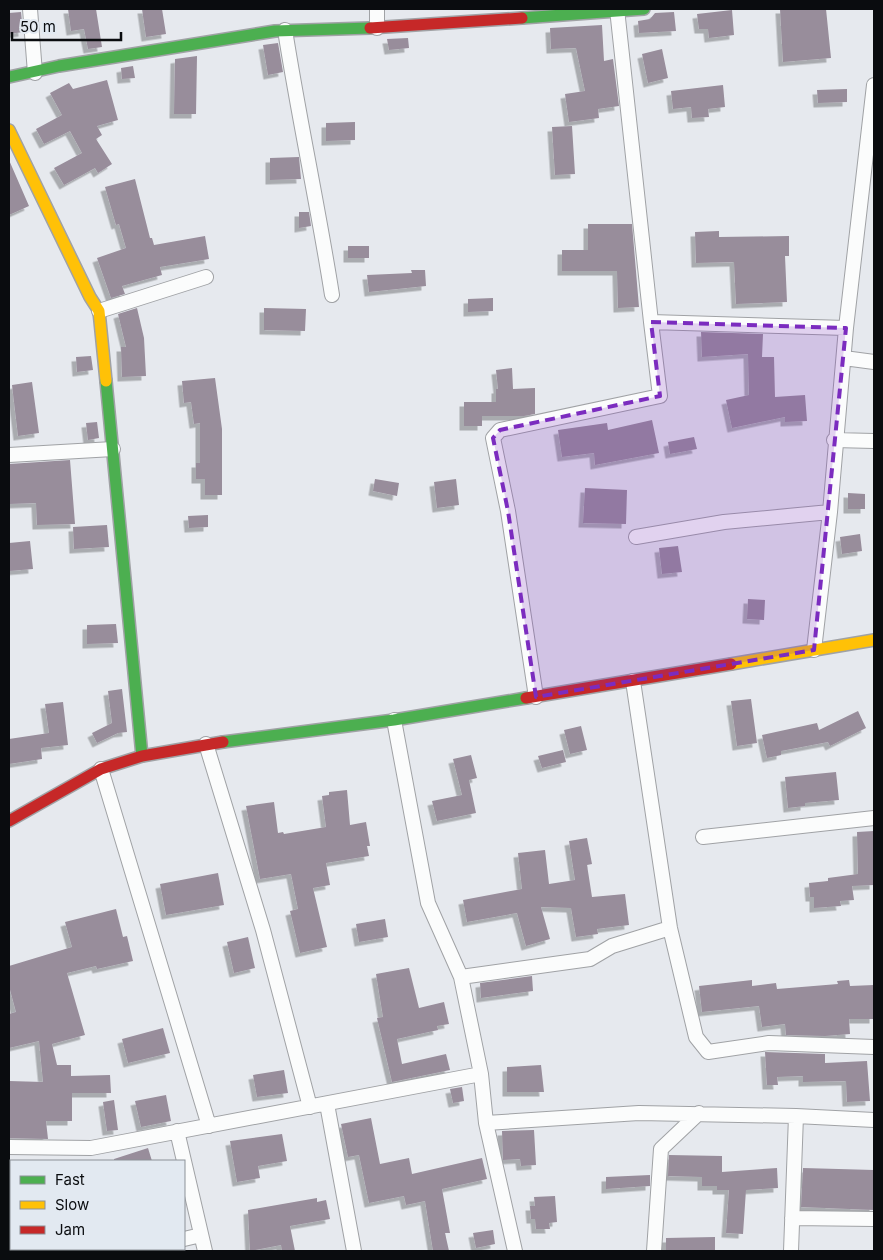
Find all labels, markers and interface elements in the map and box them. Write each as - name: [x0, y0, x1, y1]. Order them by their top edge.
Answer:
- scale bar: [12, 10, 121, 42]
- text: 50 m: [20, 17, 56, 36]
- legend: [10, 1160, 185, 1250]
- text: Fast: [55, 1170, 85, 1189]
- text: Slow: [55, 1195, 89, 1214]
- text: Jam: [55, 1220, 85, 1239]

